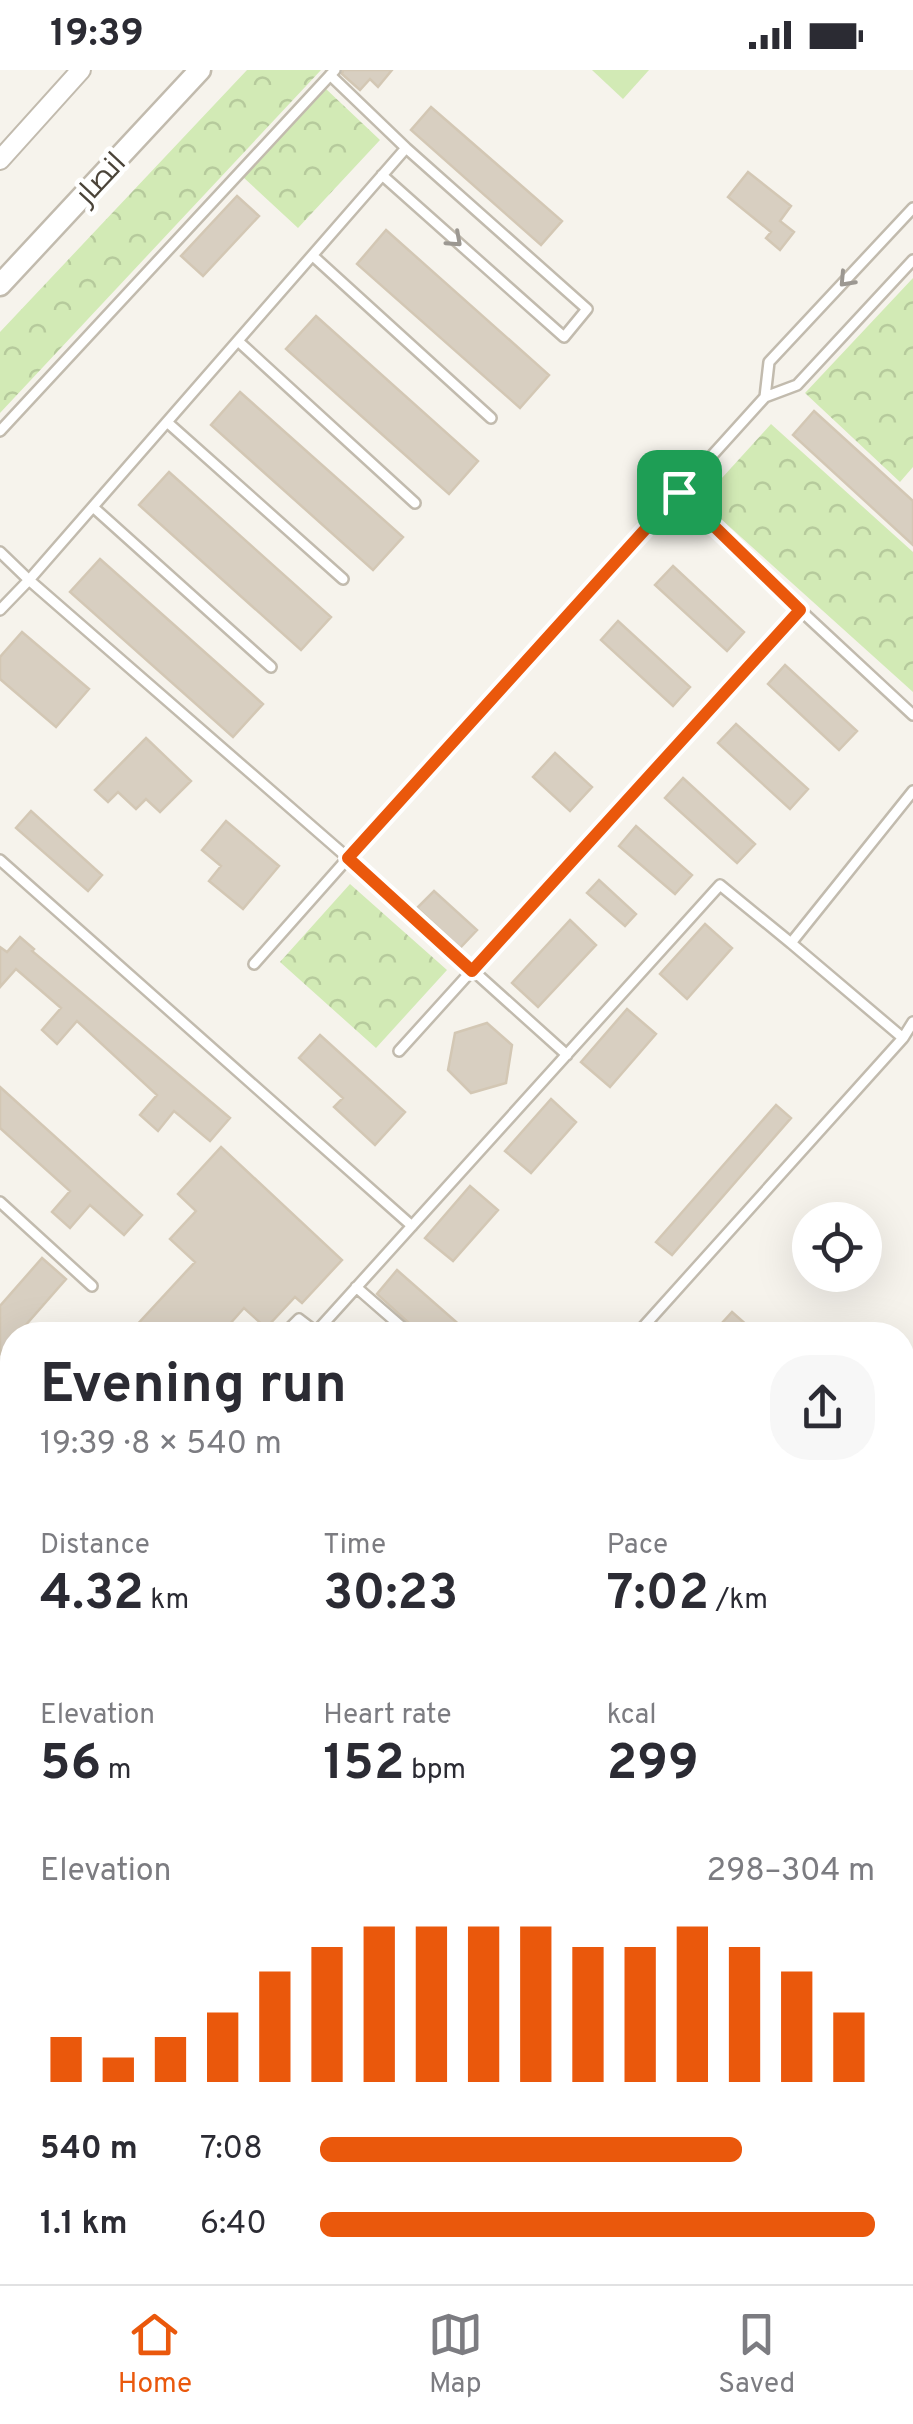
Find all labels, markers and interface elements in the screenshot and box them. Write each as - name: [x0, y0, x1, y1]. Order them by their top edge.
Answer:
- text: 19:39: [50, 11, 144, 60]
- street label: انصار: [67, 146, 135, 215]
- one-way arrow: [443, 228, 462, 246]
- one-way arrow: [840, 268, 858, 286]
- pin: [637, 450, 722, 535]
- icon: arrive: [652, 465, 707, 520]
- map controls: [792, 1202, 882, 1292]
- button: locate: [792, 1202, 882, 1292]
- text: Evening run: [40, 1352, 347, 1422]
- button: share: [770, 1355, 875, 1460]
- text: 19:39 · 8 × 540 m: [40, 1425, 282, 1465]
- text: Distance: [40, 1528, 150, 1564]
- text: Time: [323, 1528, 386, 1564]
- text: Pace: [607, 1528, 668, 1564]
- text: 4.32: [40, 1564, 144, 1627]
- text: 30:23: [323, 1564, 458, 1627]
- text: 7:02: [607, 1564, 709, 1627]
- text: km: [144, 1583, 189, 1619]
- text: /km: [709, 1583, 768, 1619]
- text: Elevation: [40, 1698, 155, 1734]
- text: Heart rate: [323, 1698, 451, 1734]
- text: kcal: [607, 1698, 656, 1734]
- text: 56: [40, 1734, 101, 1797]
- text: 152: [323, 1734, 404, 1797]
- text: 299: [607, 1734, 699, 1797]
- text: m: [101, 1753, 132, 1789]
- text: bpm: [404, 1753, 466, 1789]
- text: Elevation: [40, 1852, 172, 1892]
- text: 298–304 m: [707, 1852, 875, 1892]
- text: 540 m: [40, 2130, 138, 2170]
- text: 7:08: [200, 2130, 263, 2170]
- text: 1.1 km: [40, 2205, 128, 2245]
- text: 6:40: [200, 2205, 267, 2245]
- tab: Home: [118, 2307, 192, 2403]
- tab: Map: [428, 2307, 483, 2403]
- tab: Saved: [718, 2307, 795, 2403]

